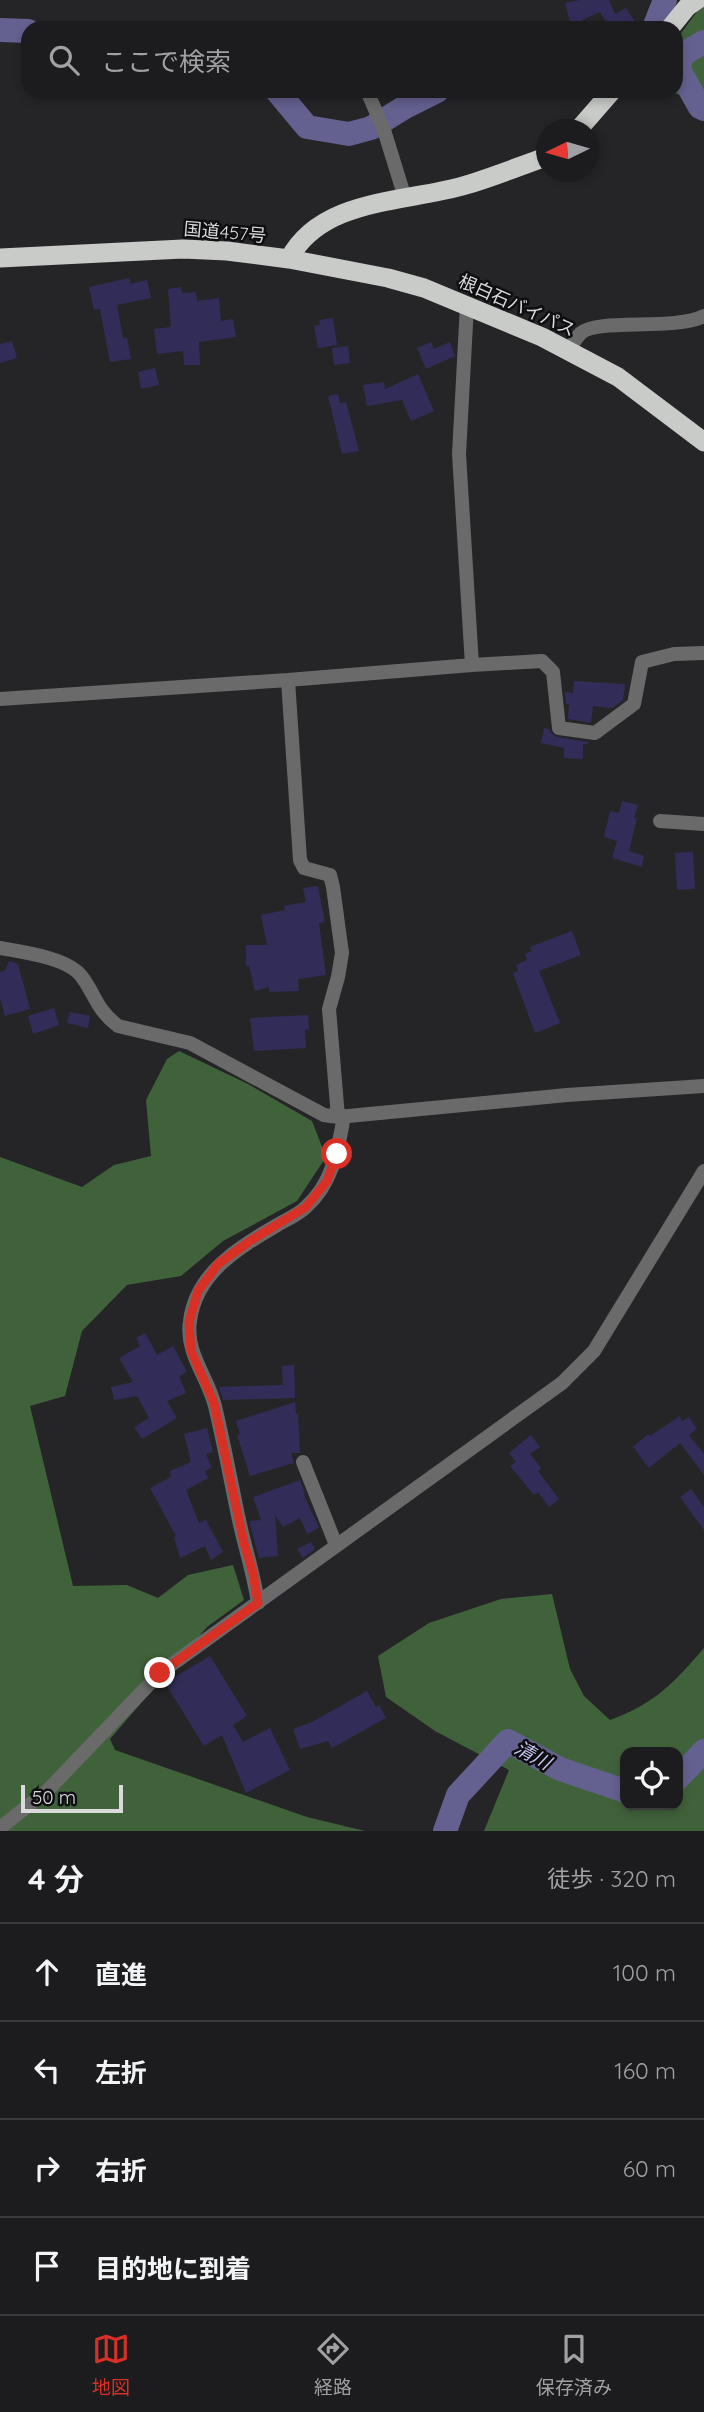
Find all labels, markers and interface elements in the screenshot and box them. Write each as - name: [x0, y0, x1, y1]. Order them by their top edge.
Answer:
- search box: [21, 21, 683, 98]
- icon: search: [45, 41, 83, 79]
- text: ここで検索: [101, 45, 231, 78]
- north arrow: [536, 119, 599, 182]
- street label: 国道457号: [183, 217, 267, 247]
- street label: 根白石バイパス: [455, 269, 579, 341]
- route start: [321, 1138, 352, 1169]
- route end: [144, 1657, 175, 1688]
- water label: 清川: [511, 1735, 557, 1776]
- map controls: [620, 1747, 683, 1810]
- button: locate: [620, 1747, 683, 1810]
- scale bar: [21, 1782, 122, 1814]
- text: 50 m: [32, 1785, 76, 1809]
- text: 4 分: [28, 1860, 84, 1898]
- text: 徒歩 · 320 m: [547, 1864, 676, 1893]
- icon: ahead: [28, 1953, 66, 1991]
- text: 直進: [95, 1958, 147, 1991]
- text: 100 m: [613, 1958, 676, 1987]
- icon: left: [28, 2051, 66, 2089]
- text: 左折: [95, 2056, 147, 2089]
- text: 160 m: [614, 2056, 676, 2085]
- icon: right: [28, 2149, 66, 2187]
- text: 右折: [95, 2154, 147, 2187]
- text: 60 m: [623, 2154, 676, 2183]
- icon: arrive: [28, 2247, 66, 2285]
- text: 目的地に到着: [95, 2252, 251, 2285]
- tab: 地図: [92, 2330, 130, 2399]
- tab: 経路: [314, 2330, 352, 2399]
- tab: 保存済み: [536, 2330, 612, 2399]

